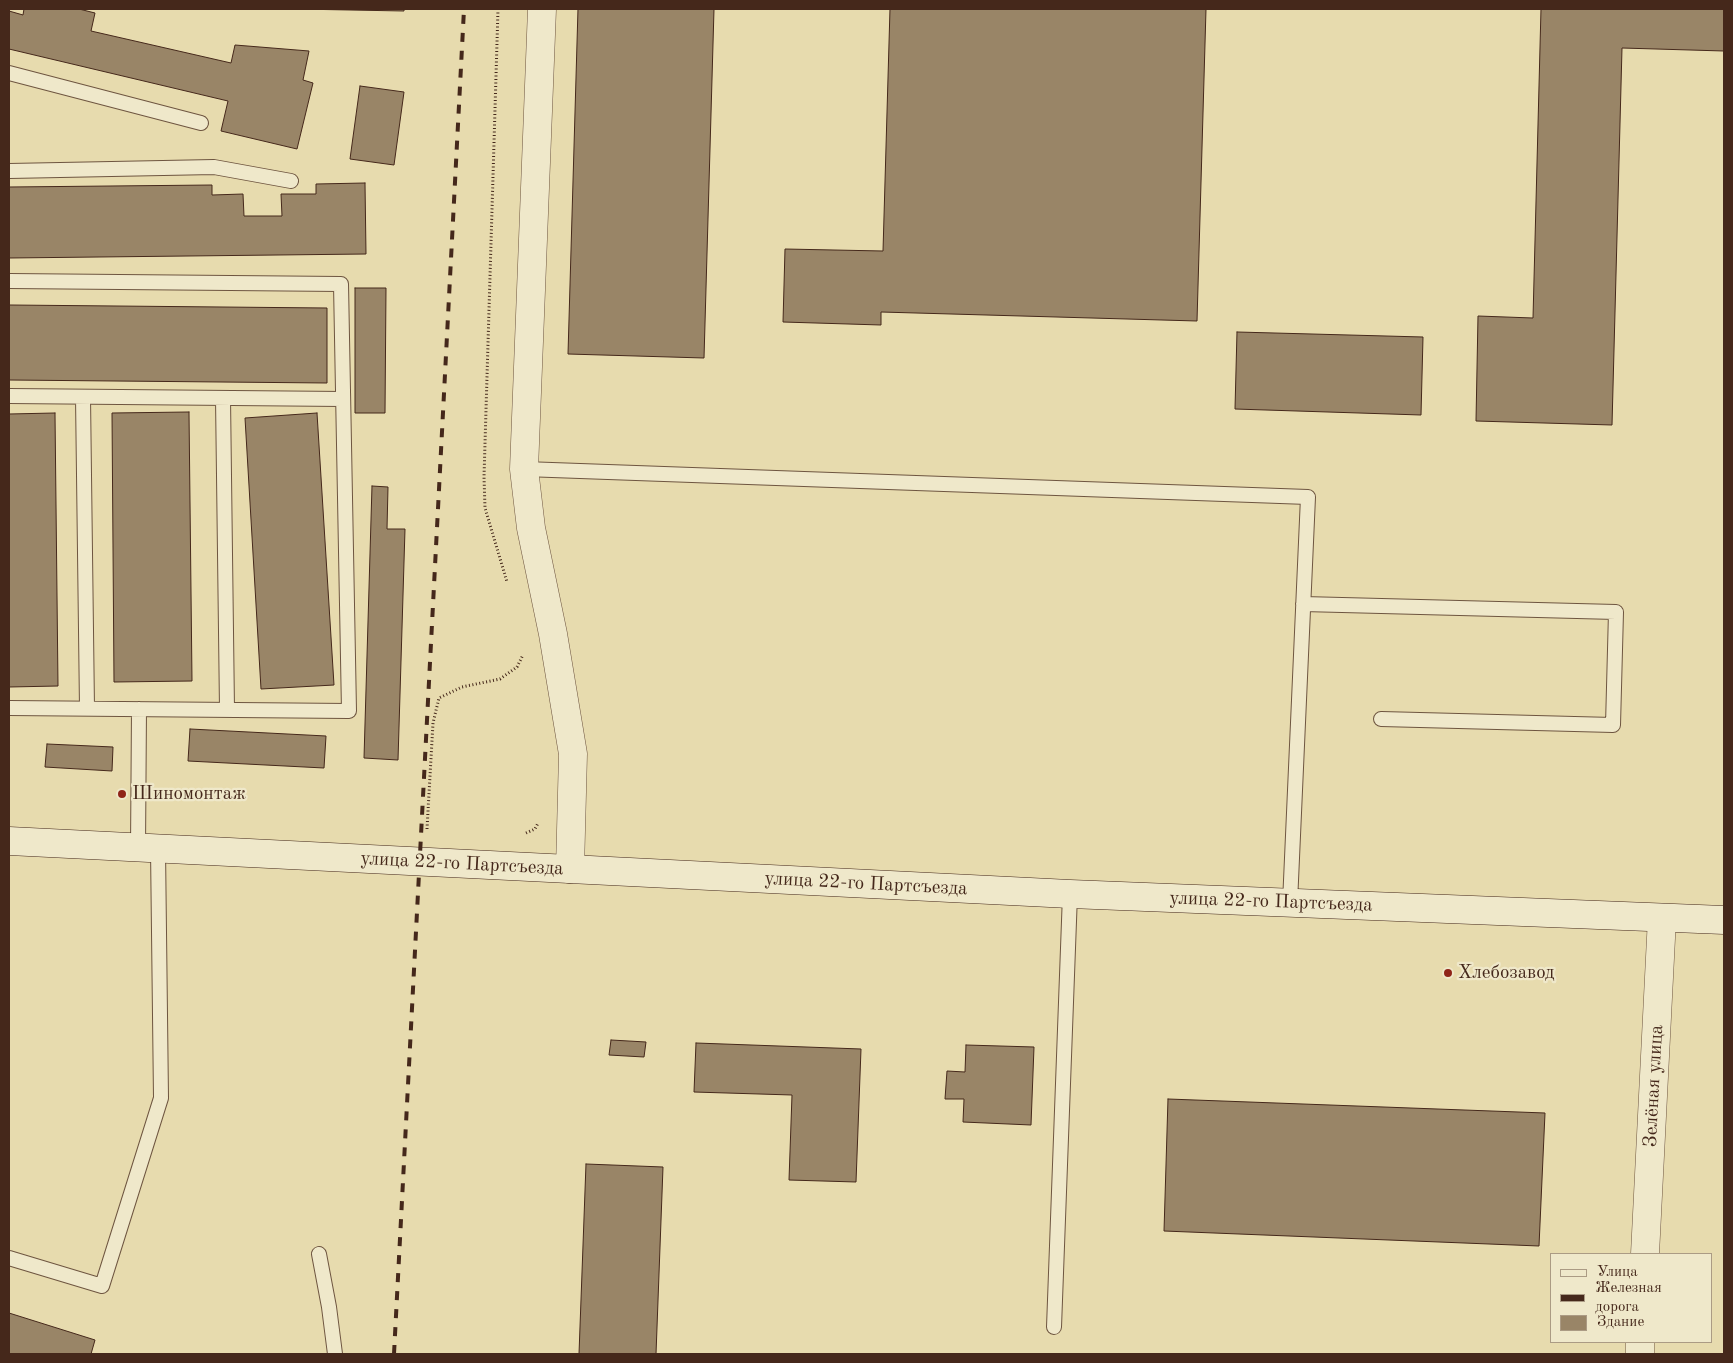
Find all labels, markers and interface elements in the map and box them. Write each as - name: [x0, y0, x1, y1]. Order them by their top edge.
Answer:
- place label: Шиномонтаж: [132, 783, 246, 805]
- marker: Шиномонтаж: [116, 788, 128, 800]
- street label: улица 22-го Партсъезда: [360, 847, 564, 881]
- street label: улица 22-го Партсъезда: [764, 867, 968, 901]
- street label: улица 22-го Партсъезда: [1169, 887, 1373, 917]
- place label: Хлебозавод: [1458, 962, 1554, 984]
- marker: Хлебозавод: [1442, 967, 1454, 979]
- street label: Зелёная улица: [1639, 1024, 1669, 1148]
- legend: [1550, 1253, 1713, 1343]
- text: Улица: [1597, 1265, 1638, 1280]
- text: Железная дорога: [1595, 1281, 1662, 1315]
- text: Здание: [1597, 1315, 1644, 1330]

